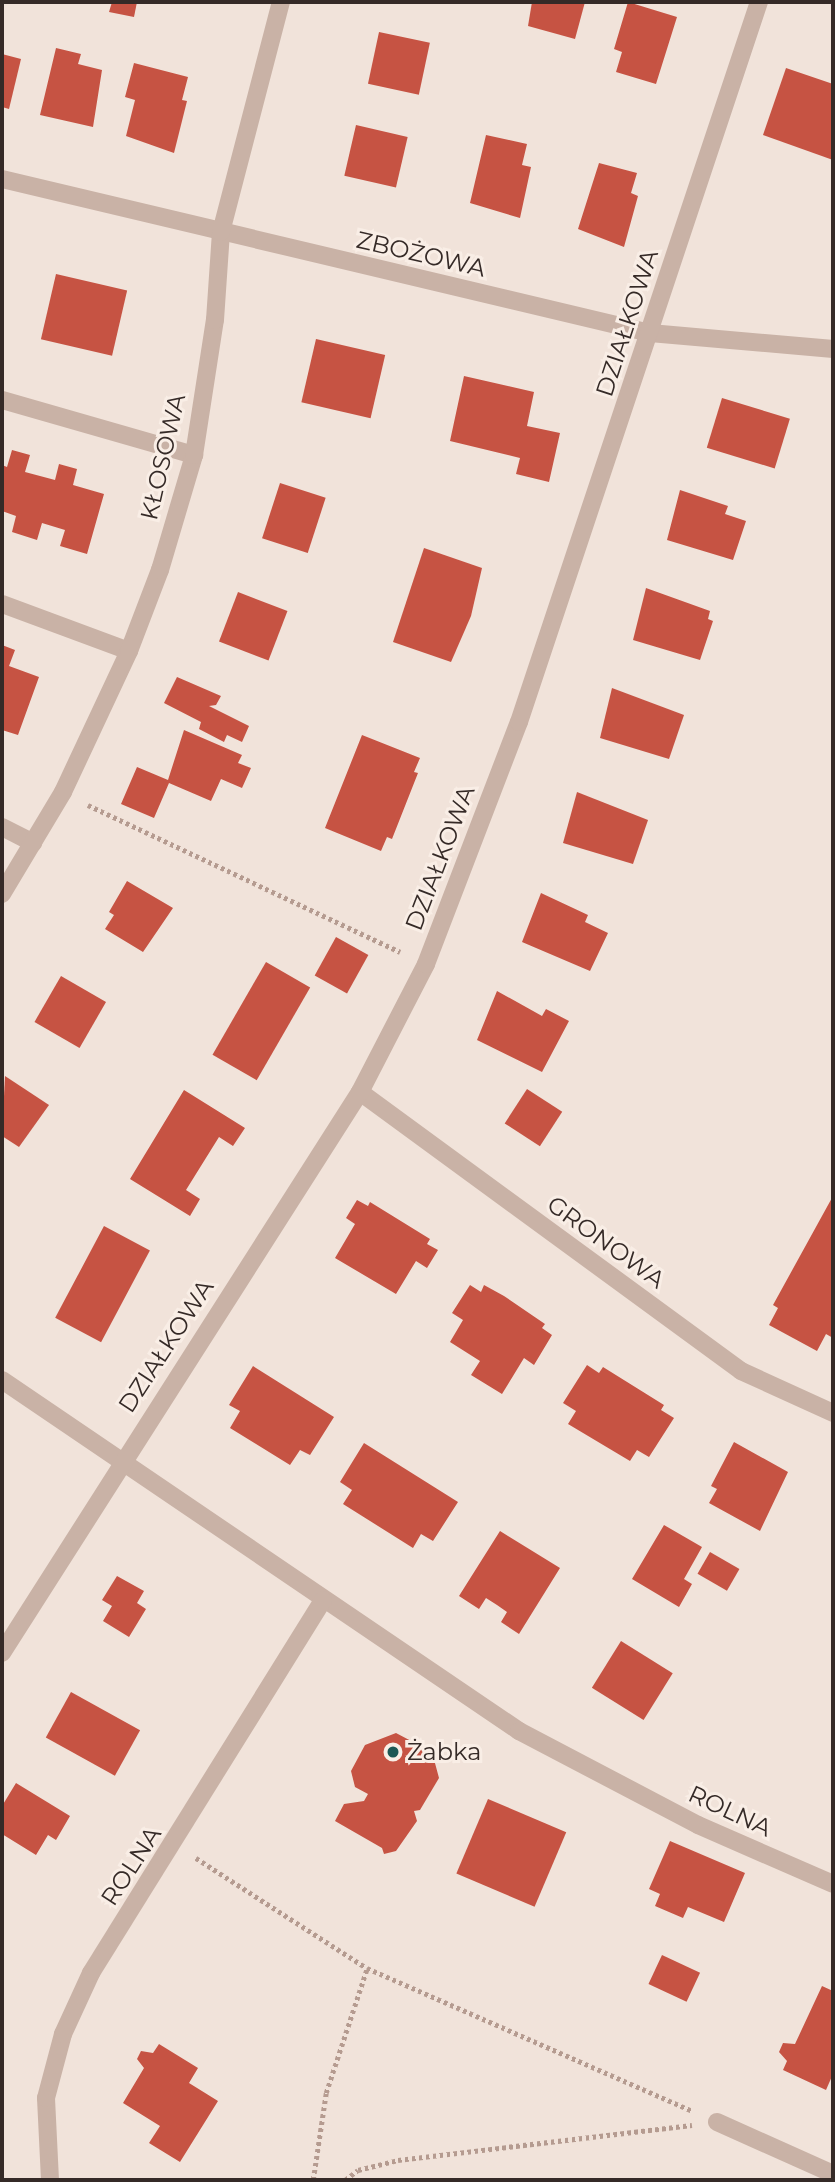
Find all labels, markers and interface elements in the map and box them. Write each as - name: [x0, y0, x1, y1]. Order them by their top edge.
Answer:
- street label: ZBOŻOWA: [354, 225, 488, 283]
- street label: DZIAŁKOWA: [590, 246, 664, 400]
- street label: KŁOSOWA: [135, 391, 191, 523]
- street label: DZIAŁKOWA: [399, 782, 481, 934]
- street label: GRONOWA: [542, 1190, 670, 1294]
- street label: DZIAŁKOWA: [112, 1274, 220, 1418]
- place label: Żabka: [407, 1738, 481, 1766]
- marker: Żabka: [385, 1744, 401, 1760]
- street label: ROLNA: [684, 1779, 776, 1843]
- street label: ROLNA: [95, 1821, 167, 1911]

